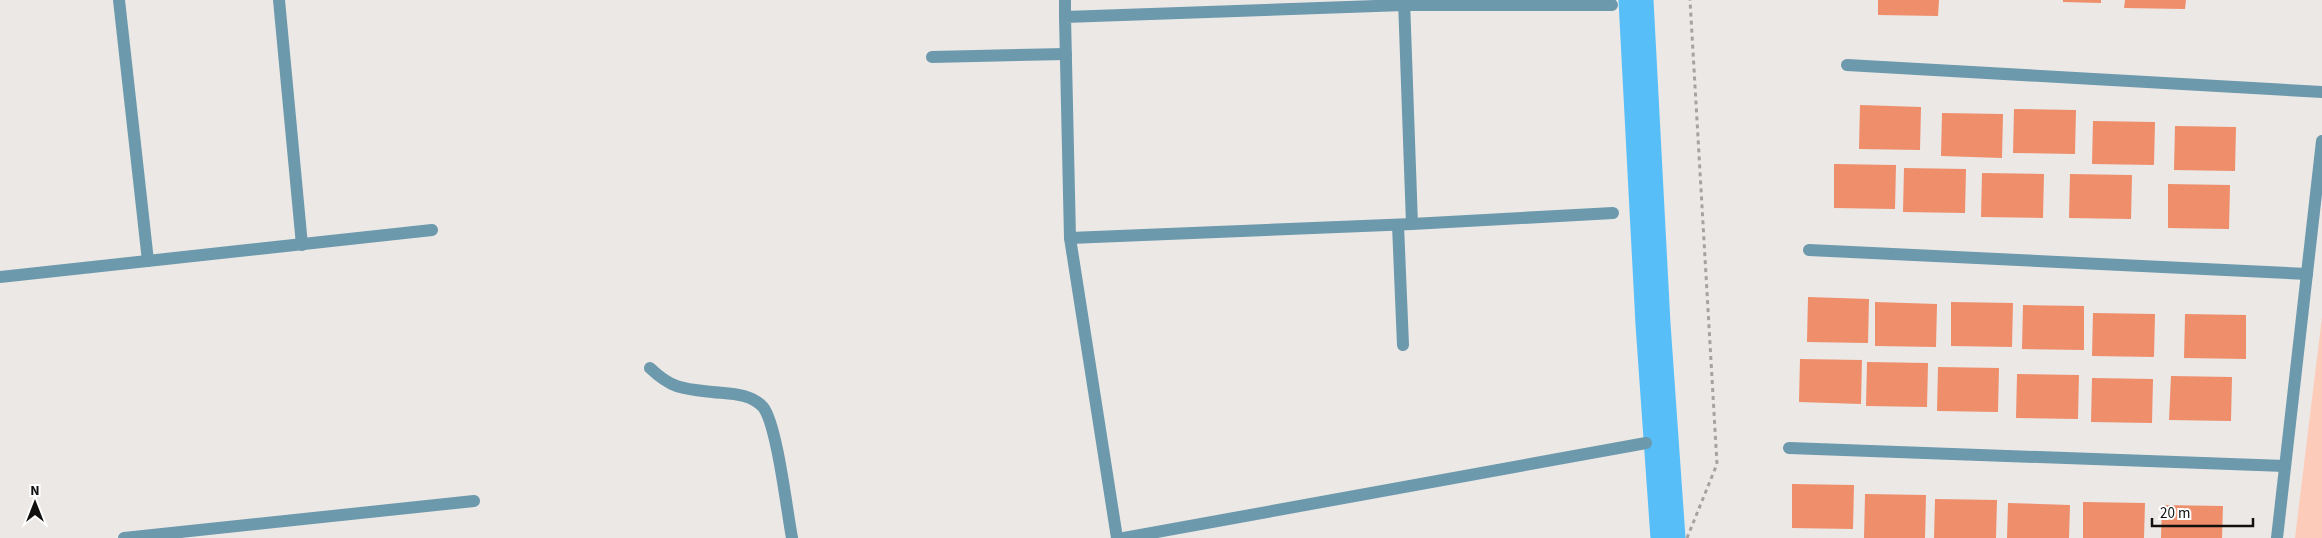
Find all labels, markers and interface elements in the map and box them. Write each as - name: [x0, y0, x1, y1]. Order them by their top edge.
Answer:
- north arrow: [10, 478, 60, 528]
- text: N: [30, 481, 40, 501]
- scale bar: [2152, 496, 2253, 528]
- text: 20 m: [2160, 503, 2190, 524]

